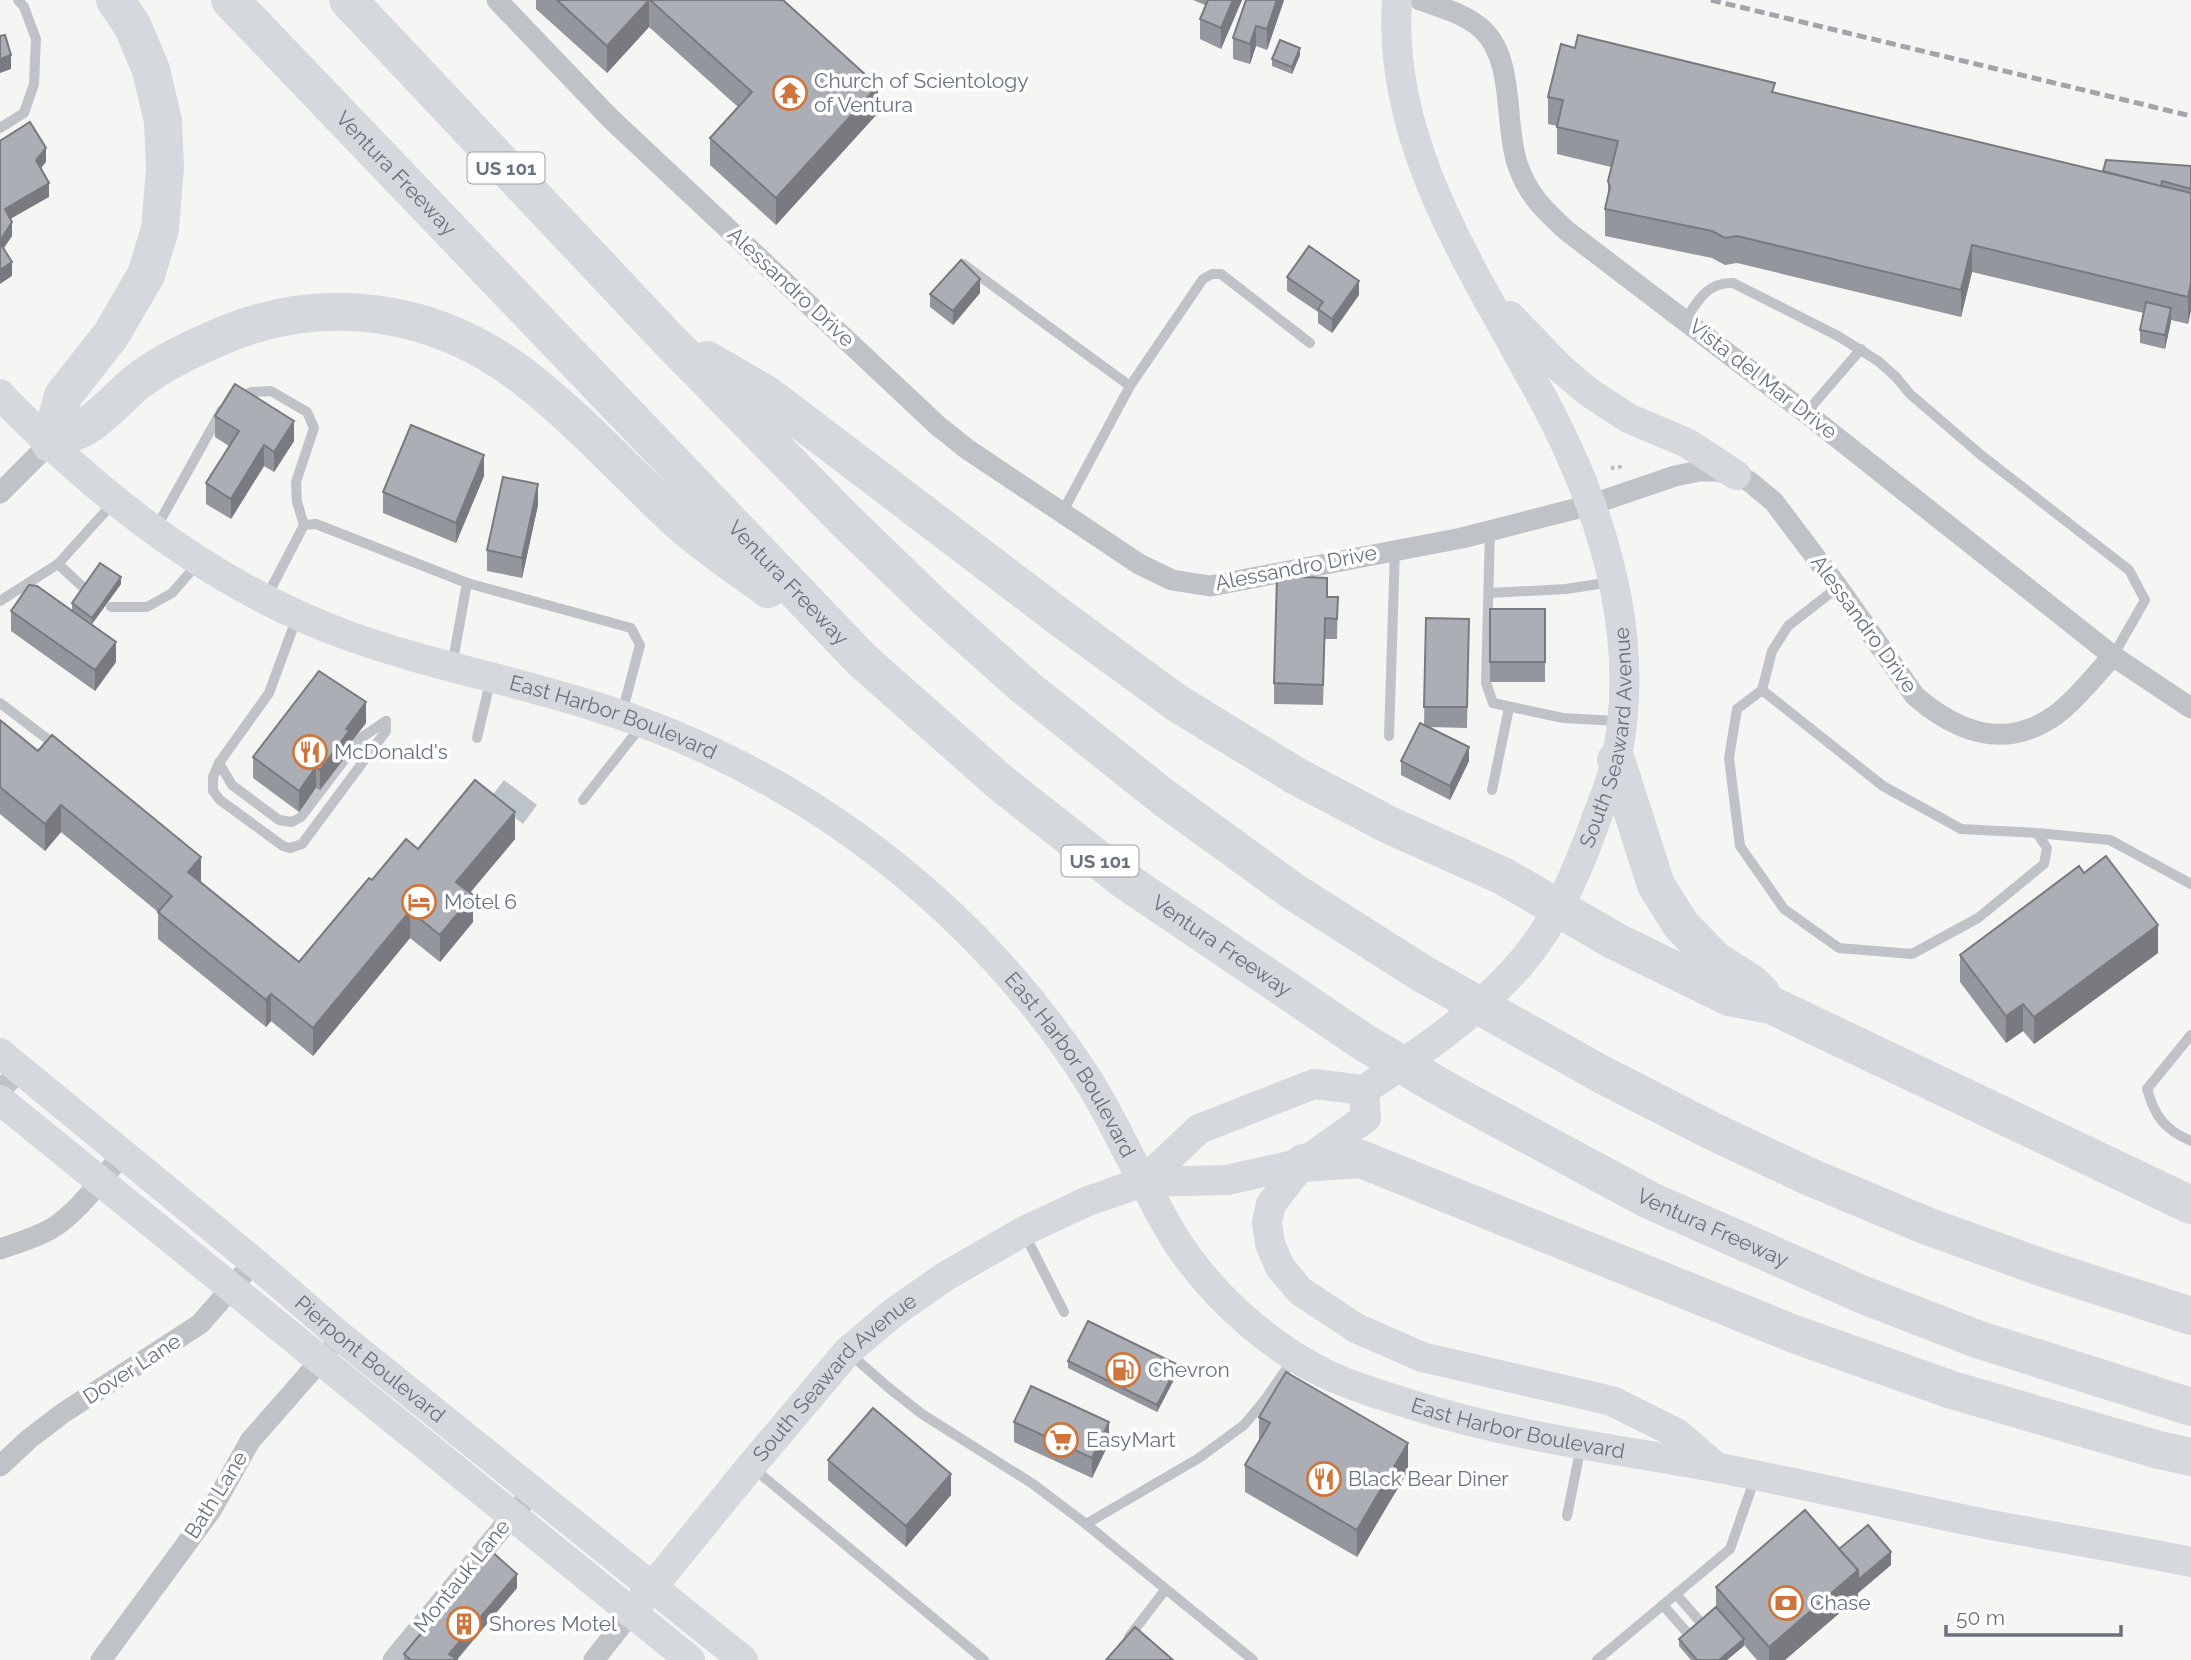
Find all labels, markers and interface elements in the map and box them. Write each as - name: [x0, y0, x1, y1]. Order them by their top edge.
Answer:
- place label: Church of Scientology of Ventura: [814, 68, 1029, 117]
- temple icon: Church of Scientology of Ventura: [771, 74, 809, 112]
- street label: Ventura Freeway: [331, 105, 462, 241]
- road number: US 101: [468, 152, 544, 184]
- street label: Alessandro Drive: [723, 221, 860, 352]
- street label: Vista del Mar Drive: [1684, 313, 1842, 444]
- street label: Ventura Freeway: [723, 515, 854, 650]
- street label: Alessandro Drive: [1213, 540, 1379, 595]
- street label: Alessandro Drive: [1806, 550, 1923, 698]
- street label: South Seaward Avenue: [1574, 626, 1636, 851]
- street label: East Harbor Boulevard: [507, 670, 721, 764]
- restaurant icon: McDonald's: [291, 733, 329, 771]
- place label: McDonald's: [334, 739, 448, 764]
- road number: US 101: [1062, 846, 1138, 876]
- hotel icon: Motel 6: [400, 883, 438, 921]
- place label: Motel 6: [444, 889, 517, 914]
- street label: Ventura Freeway: [1147, 890, 1297, 1002]
- street label: East Harbor Boulevard: [1000, 967, 1141, 1161]
- street label: Ventura Freeway: [1633, 1183, 1792, 1272]
- street label: South Seaward Avenue: [747, 1288, 921, 1466]
- street label: Pierpont Boulevard: [290, 1290, 450, 1427]
- street label: Dover Lane: [78, 1328, 185, 1409]
- fuel station icon: Chevron: [1104, 1351, 1142, 1389]
- place label: Chevron: [1148, 1357, 1230, 1382]
- street label: East Harbor Boulevard: [1408, 1392, 1627, 1464]
- supermarket icon: EasyMart: [1042, 1421, 1080, 1459]
- place label: EasyMart: [1086, 1427, 1176, 1452]
- street label: Bath Lane: [179, 1446, 252, 1543]
- restaurant icon: Black Bear Diner: [1305, 1460, 1343, 1498]
- place label: Black Bear Diner: [1348, 1466, 1509, 1491]
- street label: Montauk Lane: [408, 1514, 515, 1637]
- bank icon: Chase: [1767, 1584, 1805, 1622]
- place label: Chase: [1810, 1590, 1871, 1615]
- scale bar: [1946, 1594, 2121, 1638]
- building icon: Shores Motel: [445, 1605, 483, 1643]
- text: 50 m: [1956, 1605, 2005, 1630]
- place label: Shores Motel: [489, 1611, 617, 1636]

